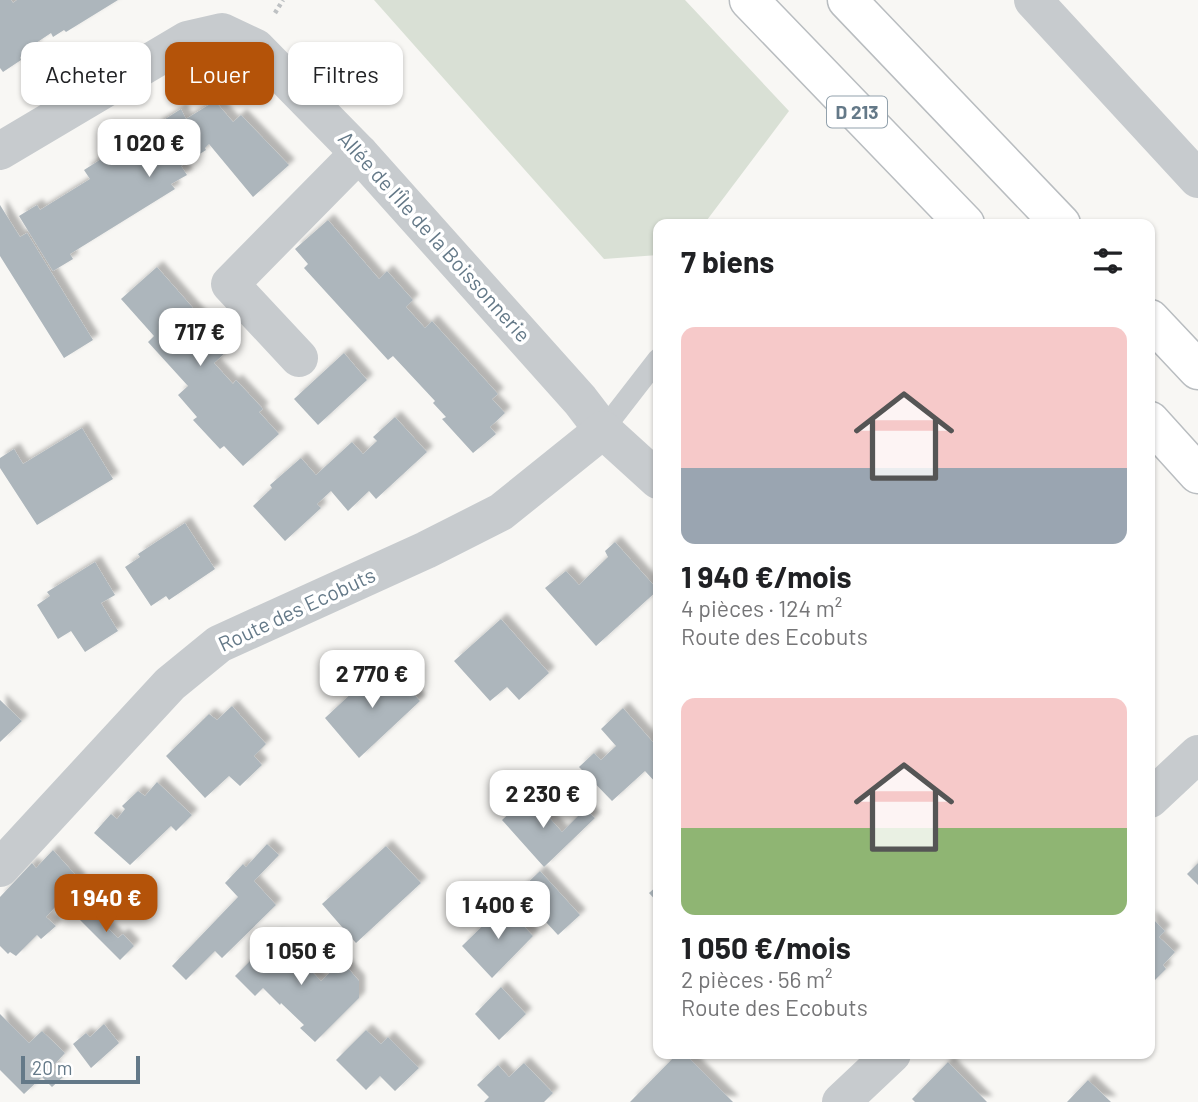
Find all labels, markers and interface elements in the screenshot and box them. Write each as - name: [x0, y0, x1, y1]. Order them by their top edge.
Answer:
- chip: Acheter: [21, 42, 151, 105]
- chip: Louer: [165, 42, 274, 105]
- chip: Filtres: [288, 42, 403, 105]
- road number: D 213: [827, 96, 887, 128]
- pin: 1 020 €: [84, 120, 214, 179]
- street label: Allée de l'Île de la Boissonnerie: [334, 125, 536, 347]
- text: 1 020 €: [113, 128, 185, 156]
- icon: filters: [1089, 242, 1127, 280]
- text: 7 biens: [681, 243, 774, 279]
- pin: 717 €: [151, 308, 249, 368]
- text: 717 €: [175, 317, 225, 345]
- icon: home: [841, 373, 967, 499]
- text: 1 940 €/mois: [681, 558, 852, 594]
- street label: Route des Ecobuts: [214, 561, 379, 656]
- text: 4 pièces · 124 m²: [681, 594, 842, 622]
- text: Route des Ecobuts: [681, 622, 868, 650]
- pin: 2 770 €: [307, 650, 437, 710]
- text: 2 770 €: [336, 659, 408, 687]
- icon: home: [841, 744, 967, 870]
- pin: 2 230 €: [478, 770, 608, 830]
- text: 2 230 €: [506, 779, 580, 807]
- pin: 1 940 €: [41, 874, 171, 934]
- pin: 1 400 €: [433, 881, 563, 941]
- text: 1 940 €: [70, 883, 142, 911]
- text: 1 400 €: [462, 890, 534, 918]
- pin: 1 050 €: [236, 928, 366, 987]
- text: 1 050 €/mois: [681, 929, 851, 965]
- text: 1 050 €: [266, 936, 336, 964]
- text: 2 pièces · 56 m²: [681, 965, 833, 993]
- text: Route des Ecobuts: [681, 993, 868, 1021]
- scale bar: [21, 1053, 140, 1085]
- text: 20 m: [32, 1056, 72, 1079]

